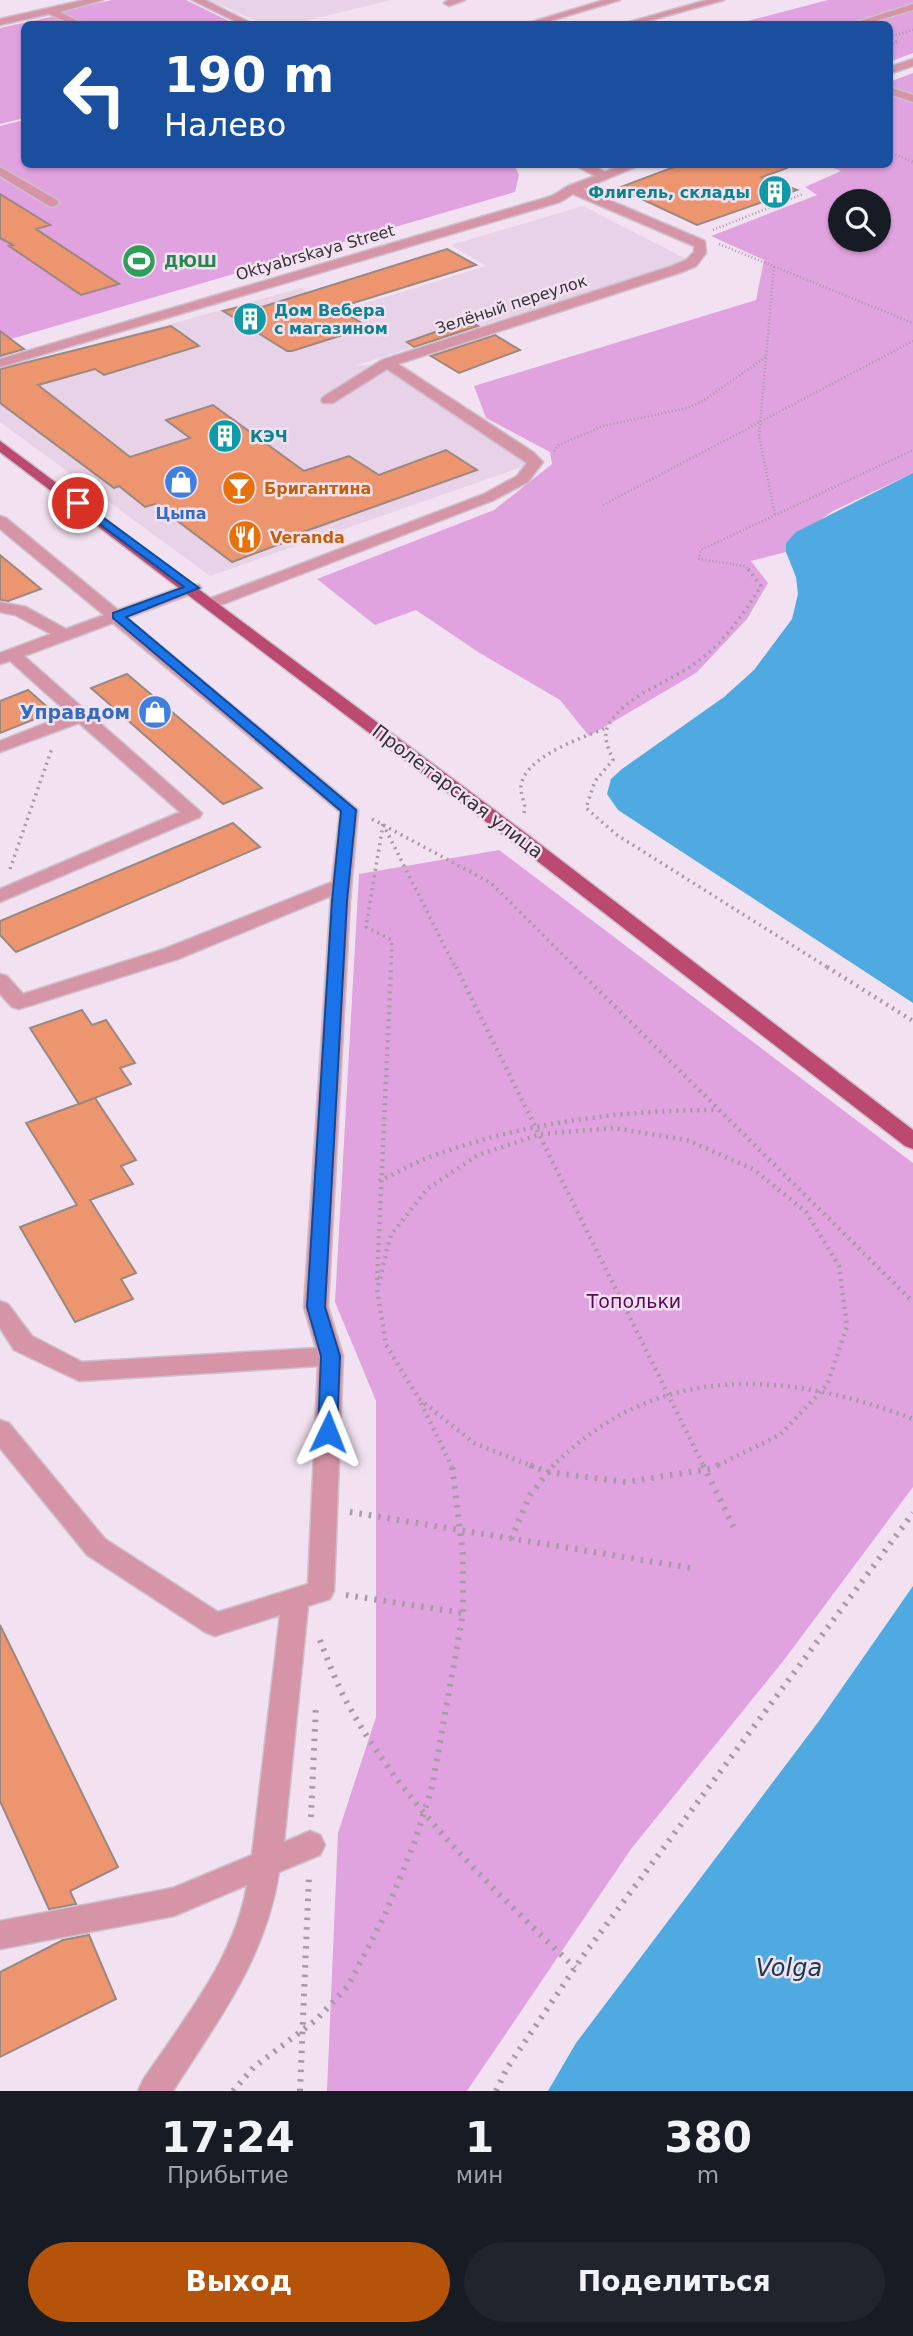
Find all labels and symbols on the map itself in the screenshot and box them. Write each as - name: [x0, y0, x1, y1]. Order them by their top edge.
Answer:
- building icon: Флигель, склады: [756, 173, 794, 211]
- place label: Флигель, склады: [588, 183, 750, 202]
- street label: Oktyabrskaya Street: [234, 221, 397, 284]
- sports icon: ДЮШ: [120, 242, 158, 280]
- place label: ДЮШ: [164, 252, 217, 271]
- street label: Зелёный переулок: [433, 271, 590, 338]
- building icon: Дом Вебера с магазином: [231, 300, 269, 338]
- place label: Дом Вебера с магазином: [274, 301, 388, 338]
- building icon: КЭЧ: [206, 417, 244, 455]
- place label: КЭЧ: [250, 427, 288, 446]
- shop icon: Цыпа: [162, 463, 200, 501]
- bar icon: Бригантина: [220, 469, 258, 507]
- pin: [48, 473, 108, 533]
- place label: Бригантина: [264, 479, 371, 498]
- place label: Цыпа: [155, 504, 207, 523]
- restaurant icon: Veranda: [226, 518, 264, 556]
- place label: Veranda: [270, 528, 345, 547]
- shop icon: Управдом: [136, 693, 174, 731]
- place label: Управдом: [20, 701, 130, 723]
- street label: Пролетарская улица: [368, 720, 548, 862]
- park label: Топольки: [586, 1290, 681, 1312]
- position arrow: [291, 1395, 365, 1469]
- water label: Volga: [756, 1954, 822, 1982]

